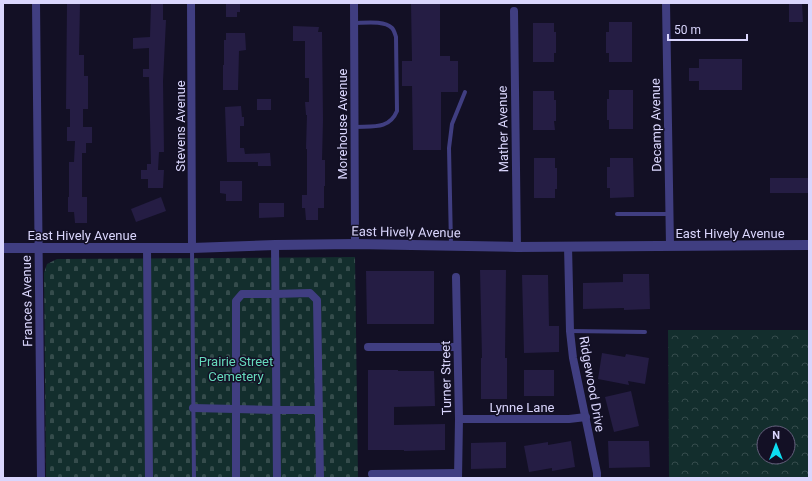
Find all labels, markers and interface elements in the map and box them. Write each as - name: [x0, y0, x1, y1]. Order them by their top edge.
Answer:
- scale bar: [668, 16, 747, 42]
- text: 50 m: [674, 23, 701, 37]
- street label: Morehouse Avenue: [335, 68, 350, 180]
- street label: Decamp Avenue: [648, 78, 664, 172]
- street label: Stevens Avenue: [173, 80, 188, 172]
- street label: Mather Avenue: [495, 85, 511, 173]
- street label: East Hively Avenue: [351, 224, 461, 240]
- street label: East Hively Avenue: [675, 226, 785, 241]
- street label: East Hively Avenue: [27, 228, 137, 243]
- street label: Frances Avenue: [19, 255, 35, 347]
- street label: Ridgewood Drive: [576, 335, 608, 433]
- street label: Turner Street: [438, 341, 454, 415]
- park label: Prairie Street Cemetery: [199, 354, 273, 384]
- street label: Lynne Lane: [490, 400, 555, 415]
- north arrow: [756, 425, 796, 465]
- text: N: [772, 429, 780, 442]

